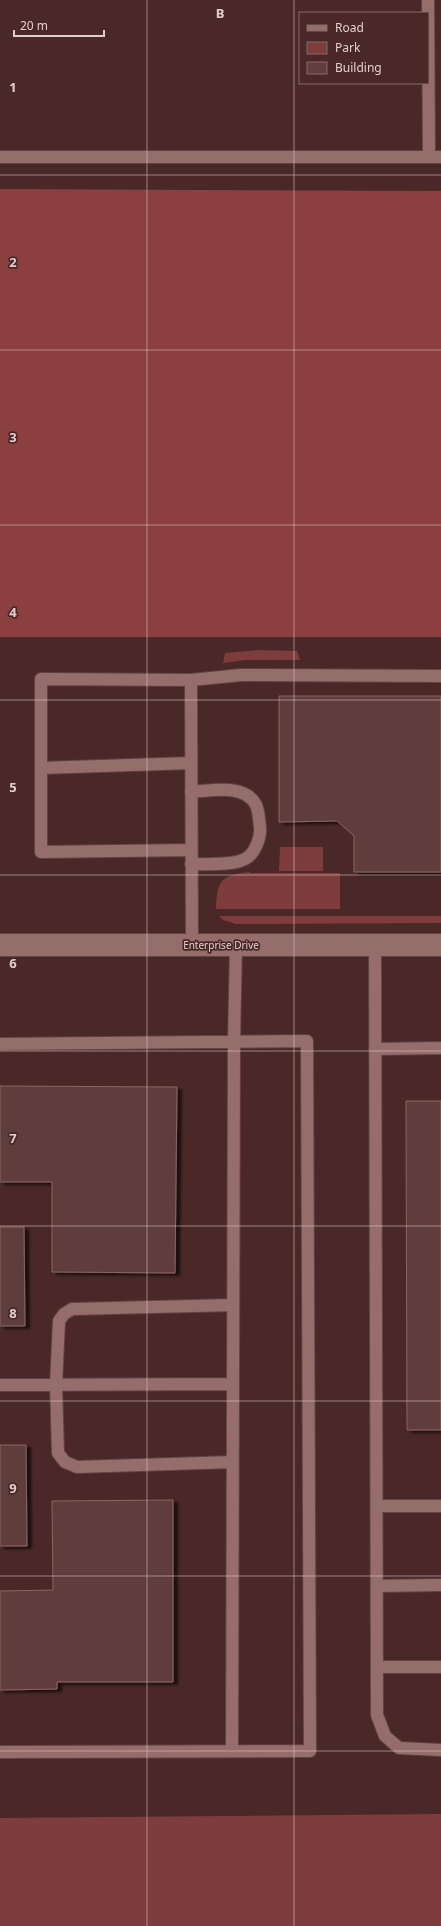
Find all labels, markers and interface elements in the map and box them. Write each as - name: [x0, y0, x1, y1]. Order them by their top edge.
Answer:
- text: B: [216, 4, 224, 22]
- scale bar: [14, 12, 104, 38]
- legend: [299, 12, 429, 84]
- text: 20 m: [20, 17, 48, 34]
- text: Road: [335, 19, 364, 36]
- text: Park: [335, 39, 361, 56]
- text: Building: [335, 59, 382, 76]
- text: 1: [9, 78, 17, 96]
- text: 2: [9, 253, 17, 271]
- text: 3: [9, 428, 17, 446]
- text: 4: [9, 603, 17, 621]
- text: 5: [9, 778, 17, 796]
- street label: Enterprise Drive: [183, 938, 259, 952]
- text: 6: [9, 954, 17, 972]
- text: 7: [9, 1129, 17, 1147]
- text: 8: [9, 1304, 17, 1322]
- text: 9: [9, 1479, 17, 1497]

